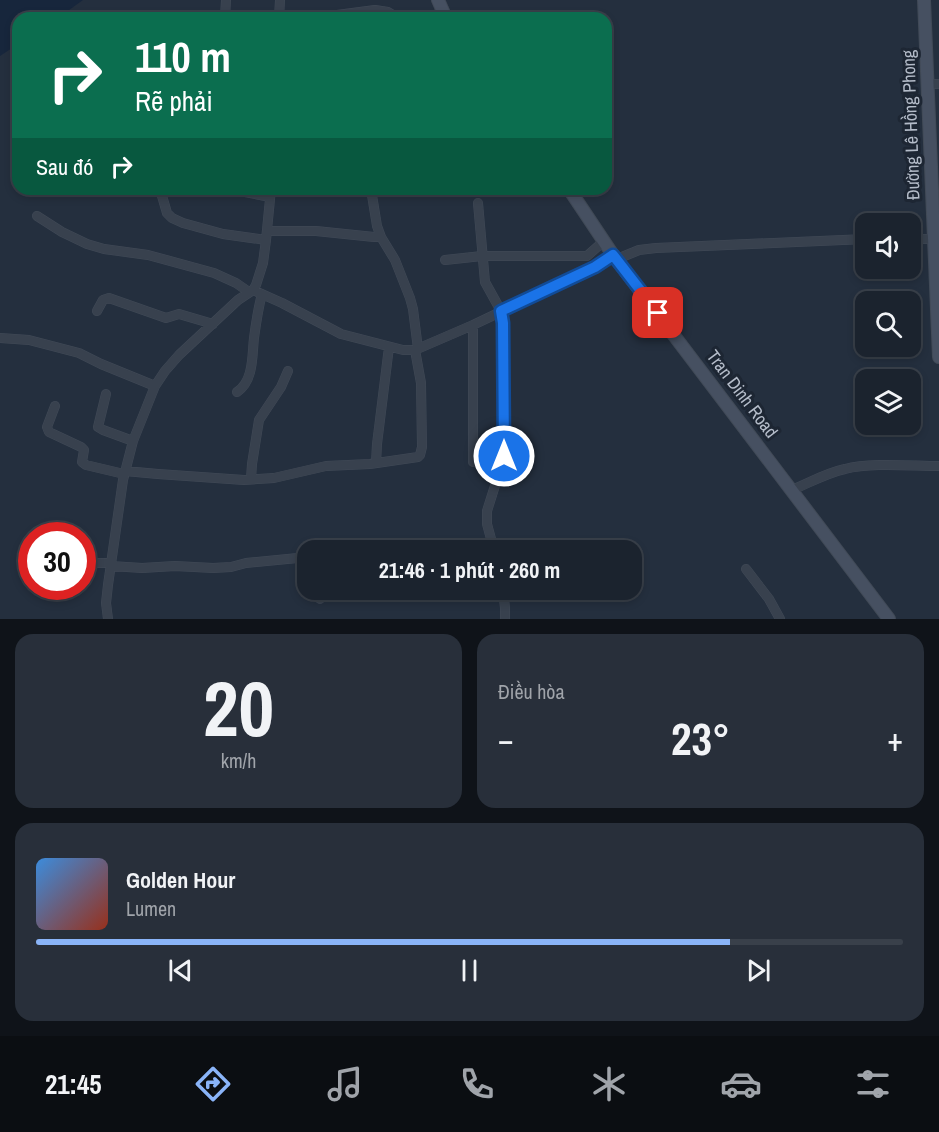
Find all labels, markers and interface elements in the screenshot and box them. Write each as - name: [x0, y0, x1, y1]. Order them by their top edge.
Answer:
- text: 110 m: [135, 29, 231, 85]
- icon: right: [36, 36, 114, 114]
- street label: Đường Lê Hồng Phong: [895, 49, 926, 201]
- text: Rẽ phải: [135, 83, 213, 119]
- icon: right: [105, 150, 138, 183]
- text: Sau đó: [36, 152, 93, 182]
- map controls: [855, 213, 921, 435]
- button: sound: [855, 213, 921, 279]
- pin: [632, 287, 683, 338]
- button: search: [855, 291, 921, 357]
- icon: arrive: [641, 296, 674, 329]
- street label: Tran Dinh Road: [701, 344, 784, 443]
- button: layers: [855, 369, 921, 435]
- position arrow: [472, 424, 536, 488]
- speed limit sign: 30: [18, 522, 96, 600]
- text: 21:46 · 1 phút · 260 m: [379, 555, 560, 585]
- text: 20: [203, 655, 274, 760]
- text: Điều hòa: [498, 678, 565, 705]
- text: 23°: [671, 708, 730, 769]
- text: −: [498, 717, 514, 761]
- text: +: [887, 717, 903, 761]
- text: km/h: [221, 747, 256, 774]
- text: Golden Hour: [126, 865, 235, 895]
- text: Lumen: [126, 895, 176, 922]
- icon: previous: [164, 954, 197, 987]
- icon: pause: [453, 954, 486, 987]
- icon: next: [742, 954, 775, 987]
- icon: directions: [192, 1063, 234, 1105]
- icon: music: [324, 1063, 366, 1105]
- icon: phone: [456, 1063, 498, 1105]
- icon: climate: [588, 1063, 630, 1105]
- icon: car: [720, 1063, 762, 1105]
- icon: filters: [852, 1063, 894, 1105]
- text: 21:45: [45, 1066, 102, 1102]

